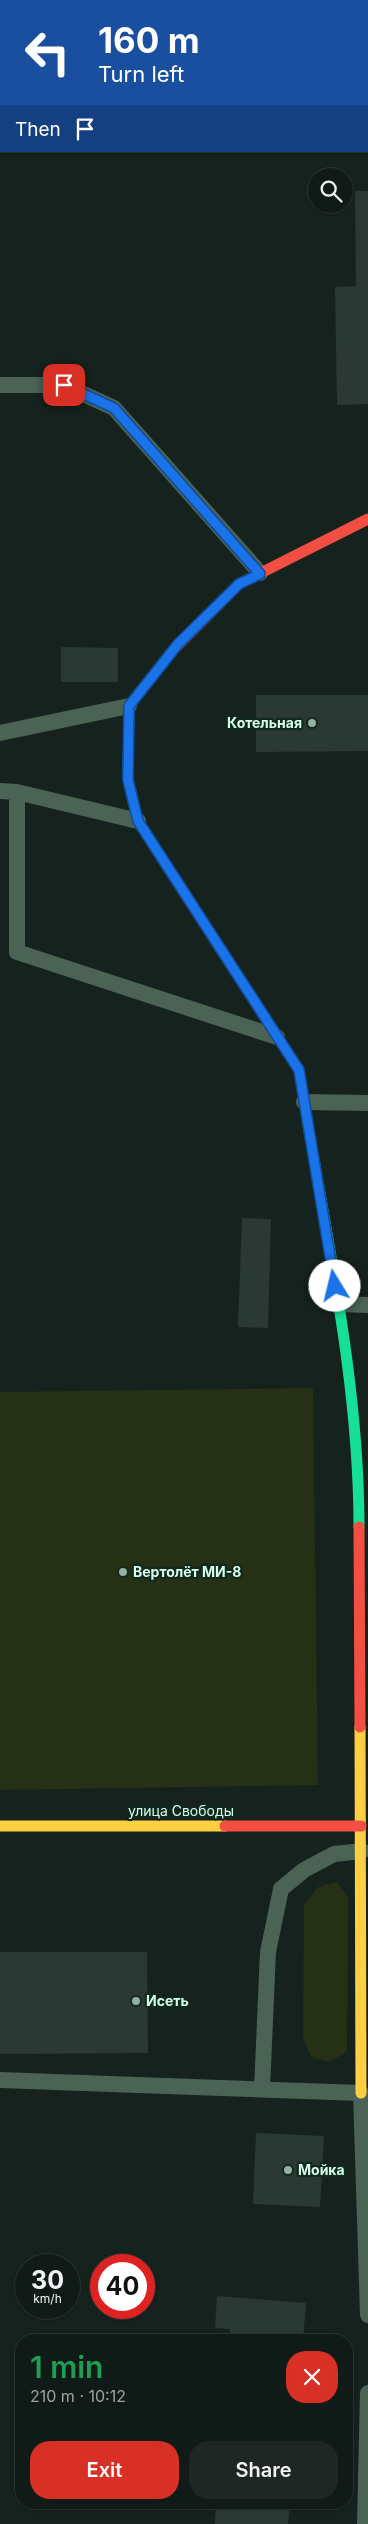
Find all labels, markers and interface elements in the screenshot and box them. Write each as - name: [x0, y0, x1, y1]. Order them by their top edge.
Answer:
- text: 160 m: [98, 19, 200, 61]
- icon: left: [15, 20, 80, 85]
- text: Turn left: [98, 61, 184, 87]
- icon: arrive: [71, 115, 99, 143]
- text: Then: [15, 118, 61, 141]
- map controls: [308, 168, 353, 213]
- button: search: [308, 168, 353, 213]
- pin: [43, 364, 85, 406]
- icon: arrive: [50, 371, 78, 399]
- place label: Котельная: [227, 714, 302, 731]
- marker: Котельная: [306, 717, 318, 729]
- position arrow: [308, 1259, 360, 1311]
- place label: Вертолёт МИ-8: [133, 1563, 241, 1580]
- marker: Вертолёт МИ-8: [117, 1566, 129, 1578]
- street label: улица Свободы: [128, 1802, 234, 1819]
- place label: Исеть: [146, 1992, 189, 2009]
- marker: Исеть: [130, 1995, 142, 2007]
- place label: Мойка: [298, 2161, 345, 2178]
- marker: Мойка: [282, 2164, 294, 2176]
- speed limit sign: 40: [90, 2254, 155, 2319]
- text: 30: [31, 2265, 64, 2295]
- text: km/h: [33, 2291, 62, 2306]
- text: 1 min: [30, 2349, 103, 2385]
- button: close: [286, 2351, 338, 2403]
- text: 210 m · 10:12: [30, 2386, 126, 2406]
- button: Exit: [30, 2441, 179, 2499]
- button: Share: [189, 2441, 338, 2499]

